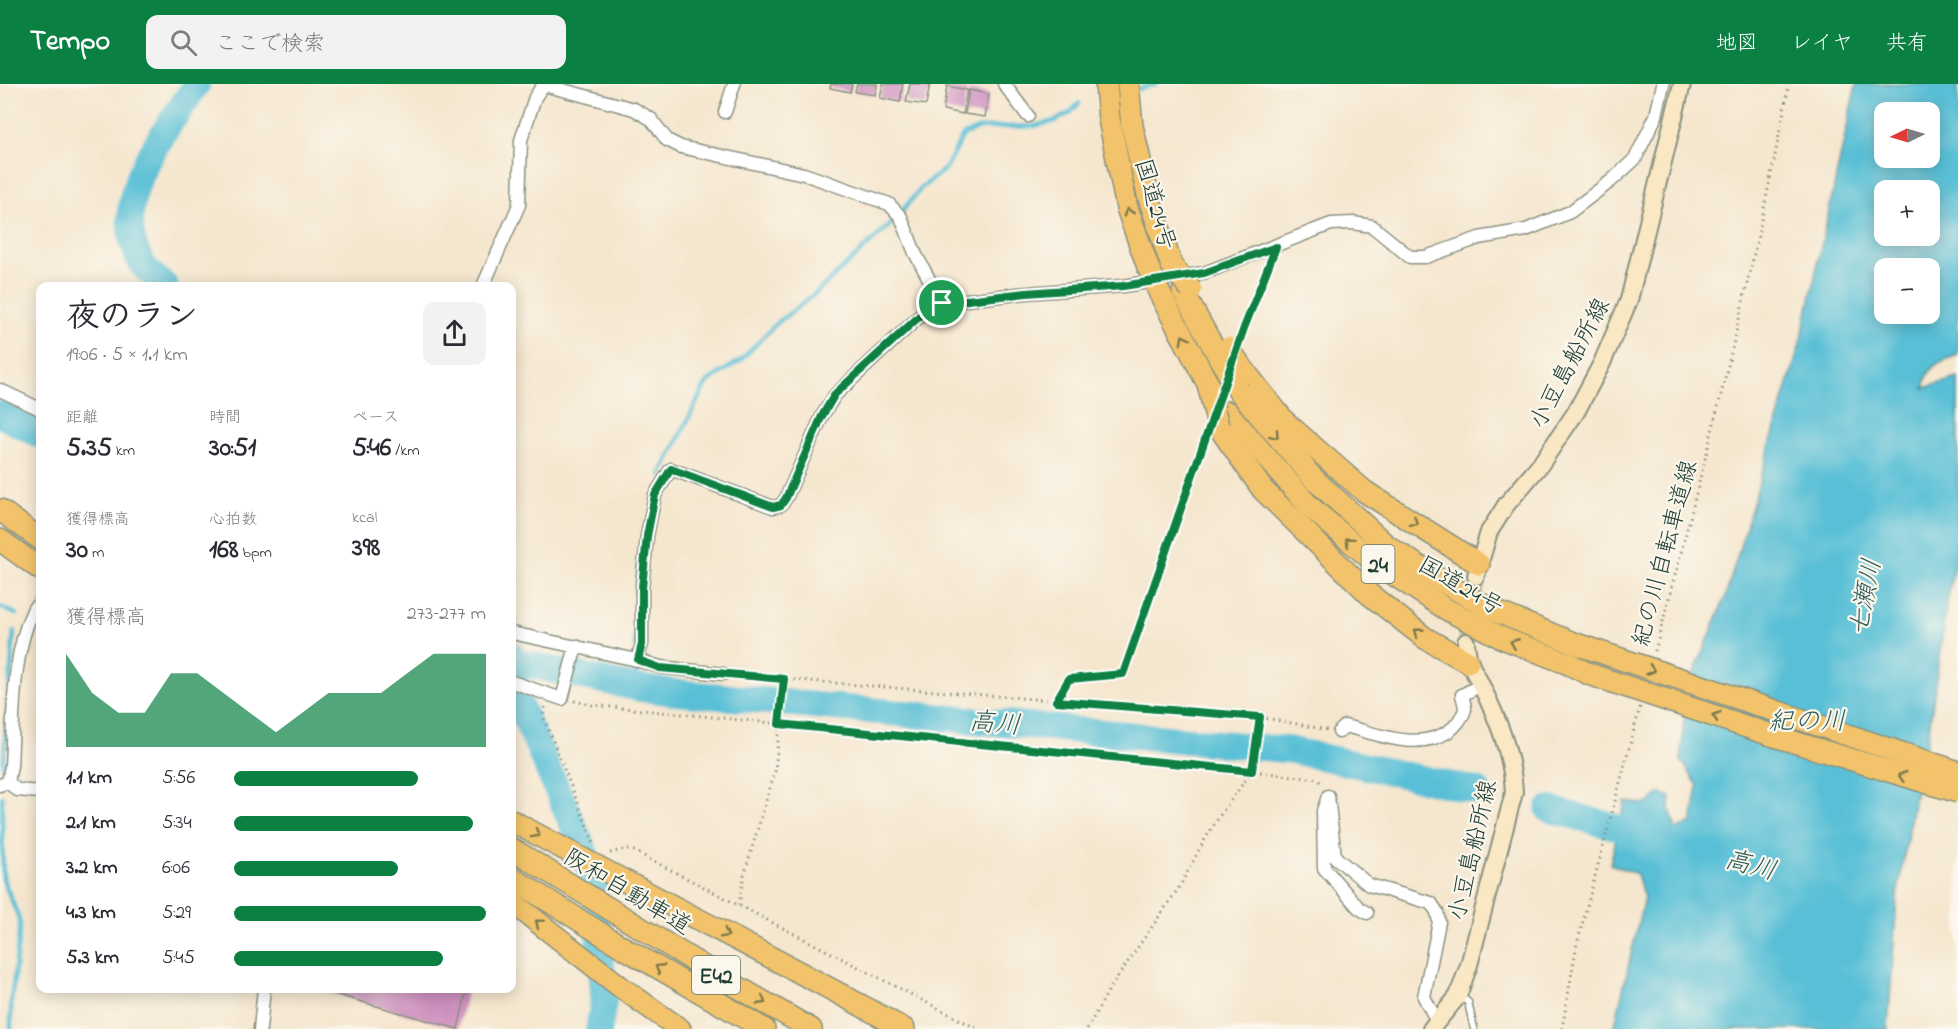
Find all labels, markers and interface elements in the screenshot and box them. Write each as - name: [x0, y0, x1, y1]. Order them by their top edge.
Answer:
- search box: [146, 15, 566, 69]
- text: Tempo: [30, 22, 110, 63]
- icon: search: [167, 26, 200, 59]
- text: ここで検索: [215, 29, 325, 61]
- text: 地図: [1716, 29, 1758, 59]
- text: レイヤ: [1791, 29, 1853, 59]
- text: 共有: [1886, 29, 1928, 59]
- north arrow: [1874, 102, 1940, 168]
- map controls: [1874, 102, 1940, 324]
- street label: 国道24号: [1124, 155, 1183, 255]
- button: +: [1874, 180, 1940, 246]
- one-way arrow: [1123, 207, 1135, 218]
- button: −: [1874, 258, 1940, 324]
- pin: [916, 277, 967, 328]
- icon: arrive: [925, 286, 958, 319]
- street label: 小豆島船所線: [1522, 292, 1620, 436]
- text: 夜のラン: [66, 294, 198, 342]
- button: share: [423, 302, 486, 365]
- one-way arrow: [1180, 335, 1191, 345]
- text: 19:06 · 5 × 1.1 km: [66, 341, 188, 370]
- text: 距離: [66, 406, 98, 430]
- text: 時間: [209, 406, 241, 430]
- text: ペース: [352, 406, 399, 430]
- one-way arrow: [1268, 428, 1279, 439]
- text: 5.35: [66, 430, 112, 468]
- text: 30:51: [209, 430, 256, 468]
- text: 5:46: [352, 430, 391, 468]
- text: km: [112, 439, 135, 463]
- text: /km: [391, 439, 420, 463]
- street label: 紀の川自転車道線: [1625, 456, 1708, 651]
- text: kcal: [352, 506, 377, 530]
- text: 獲得標高: [66, 508, 130, 532]
- text: 心拍数: [209, 508, 257, 532]
- one-way arrow: [1408, 515, 1418, 527]
- text: 398: [352, 530, 380, 568]
- text: 30: [66, 532, 88, 570]
- text: 168: [209, 532, 238, 570]
- one-way arrow: [1345, 537, 1356, 548]
- text: m: [88, 541, 104, 565]
- text: bpm: [238, 541, 272, 565]
- road number: 24: [1362, 545, 1394, 583]
- street label: 国道24号: [1410, 549, 1509, 626]
- water label: 七瀬川: [1841, 556, 1893, 639]
- text: 273–277 m: [407, 600, 486, 629]
- text: 獲得標高: [66, 604, 146, 633]
- one-way arrow: [1413, 628, 1424, 639]
- one-way arrow: [1510, 638, 1521, 650]
- one-way arrow: [1645, 662, 1656, 675]
- water label: 高川: [967, 704, 1022, 746]
- water label: 紀の川: [1768, 704, 1846, 742]
- one-way arrow: [1711, 711, 1722, 724]
- text: 1.1 km: [66, 764, 112, 793]
- text: 5:56: [162, 764, 195, 793]
- one-way arrow: [1897, 771, 1908, 783]
- street label: 小豆島船所線: [1441, 776, 1508, 925]
- text: 2.1 km: [66, 809, 116, 838]
- text: 5:34: [162, 809, 192, 838]
- one-way arrow: [530, 827, 540, 838]
- street label: 阪和自動車道: [556, 841, 697, 945]
- water label: 高川: [1720, 842, 1780, 892]
- text: 3.2 km: [66, 854, 118, 883]
- text: 6:06: [162, 854, 190, 883]
- text: 4.3 km: [66, 899, 116, 928]
- text: 5:29: [162, 899, 191, 928]
- one-way arrow: [534, 920, 545, 931]
- one-way arrow: [719, 927, 730, 938]
- text: 5.3 km: [66, 944, 119, 973]
- text: 5:45: [162, 944, 195, 973]
- road number: E42: [692, 956, 740, 994]
- one-way arrow: [655, 964, 665, 976]
- one-way arrow: [756, 994, 766, 1005]

